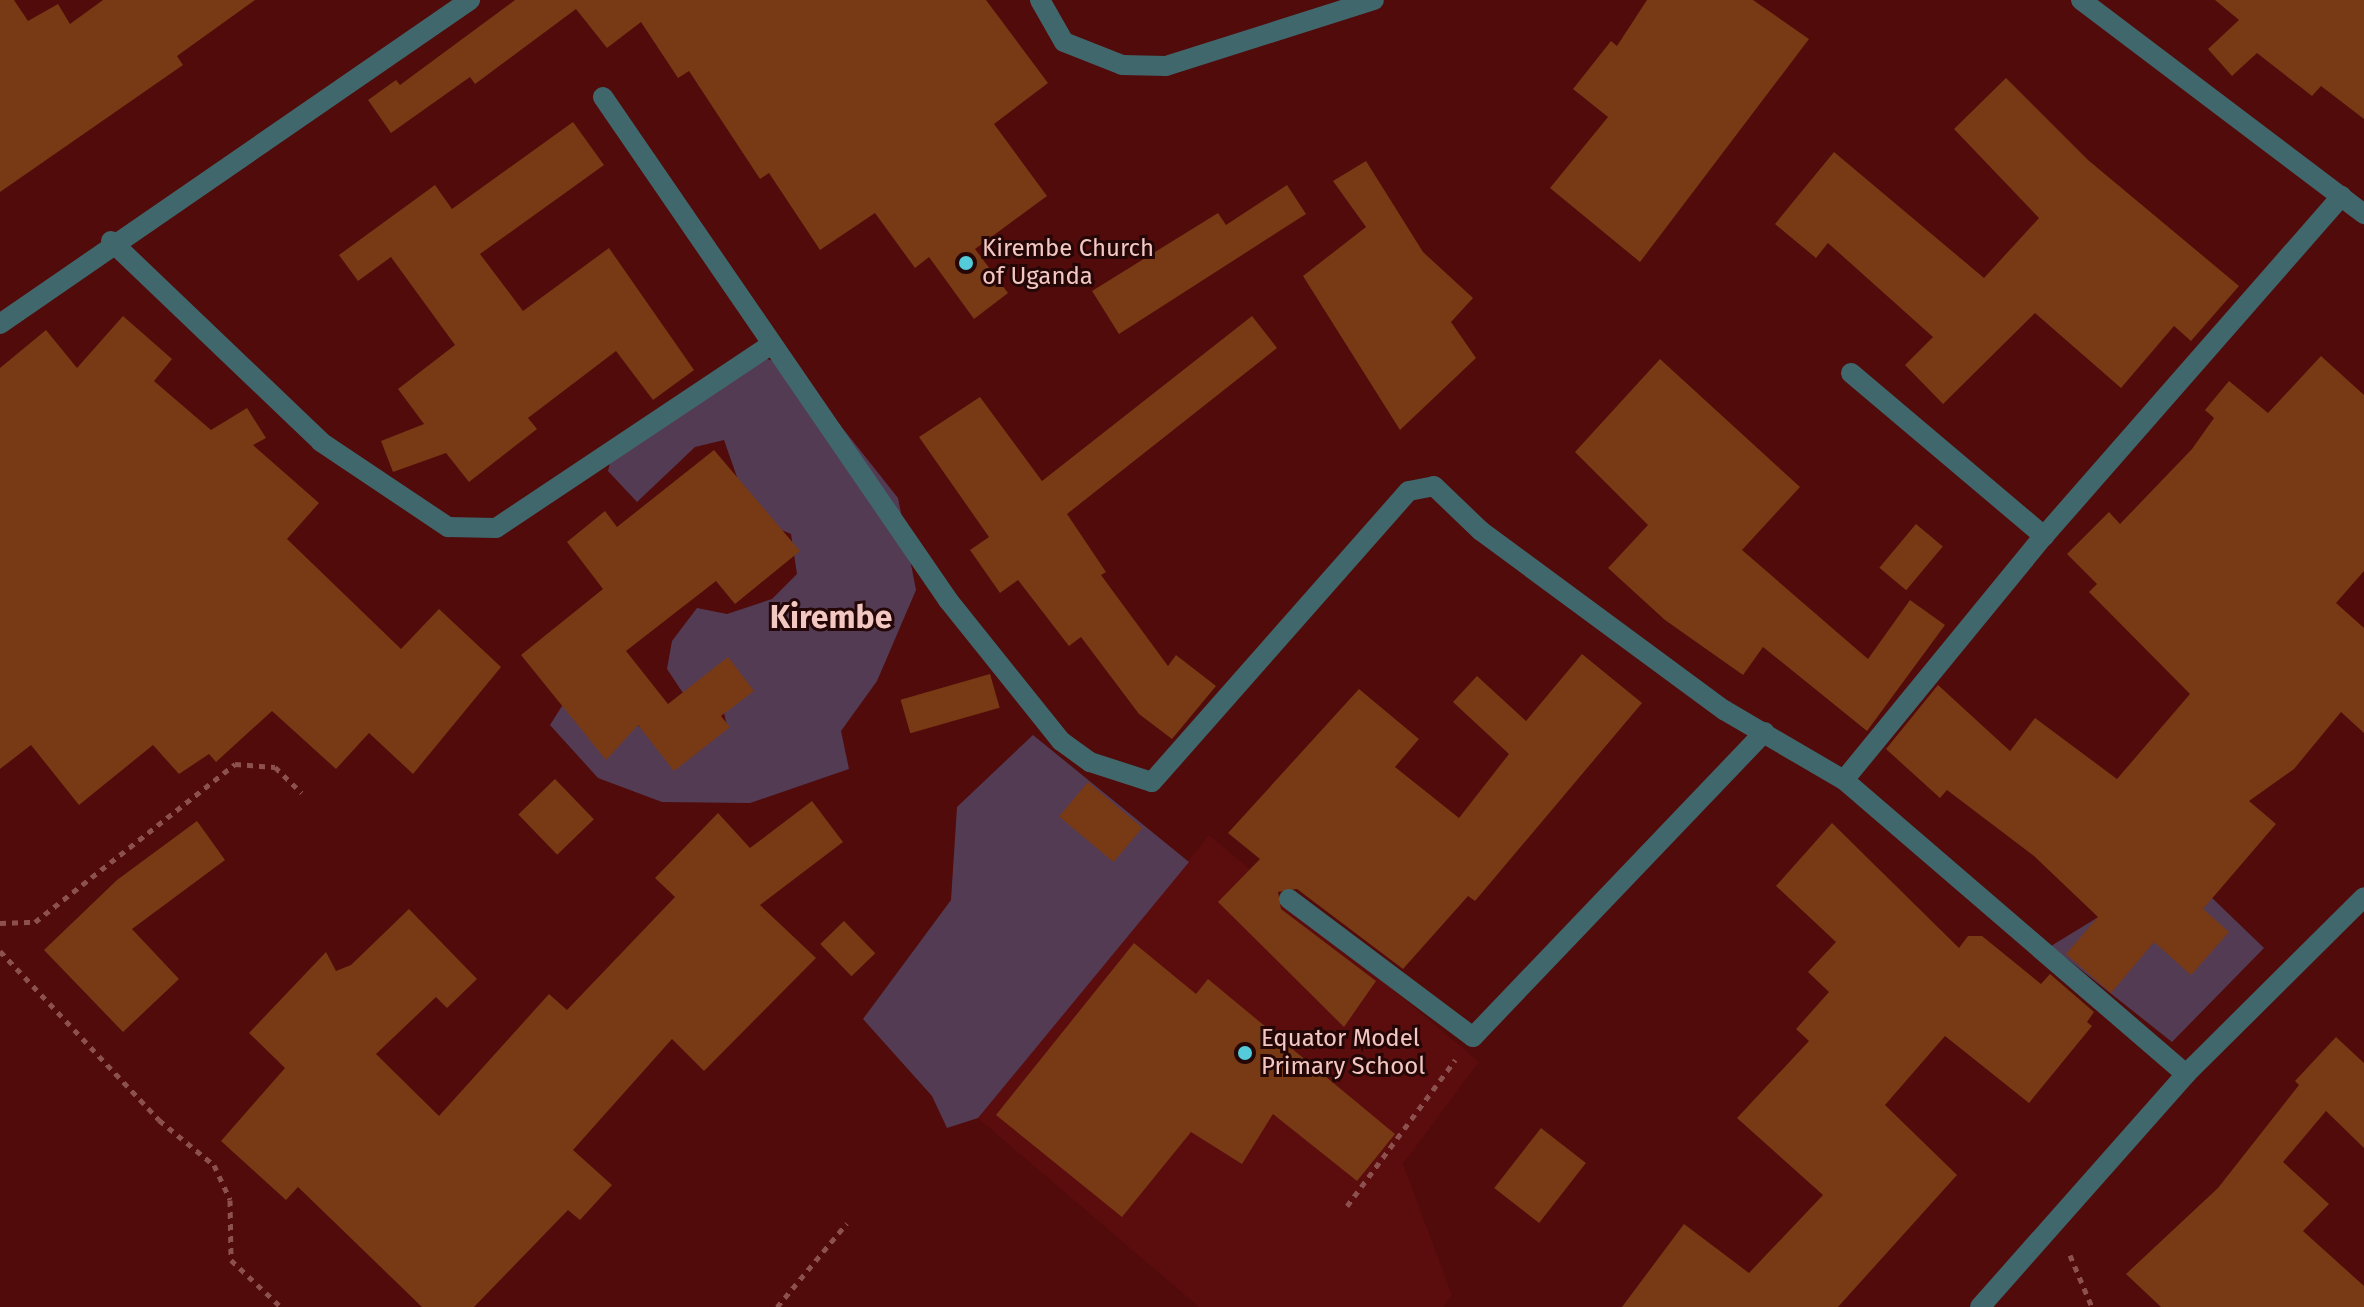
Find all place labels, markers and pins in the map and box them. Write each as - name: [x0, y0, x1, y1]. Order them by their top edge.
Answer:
- place label: Kirembe Church of Uganda: [982, 235, 1154, 291]
- marker: Kirembe Church of Uganda: [957, 254, 975, 272]
- place label: Equator Model Primary School: [1261, 1025, 1425, 1081]
- marker: Equator Model Primary School: [1236, 1044, 1254, 1062]

